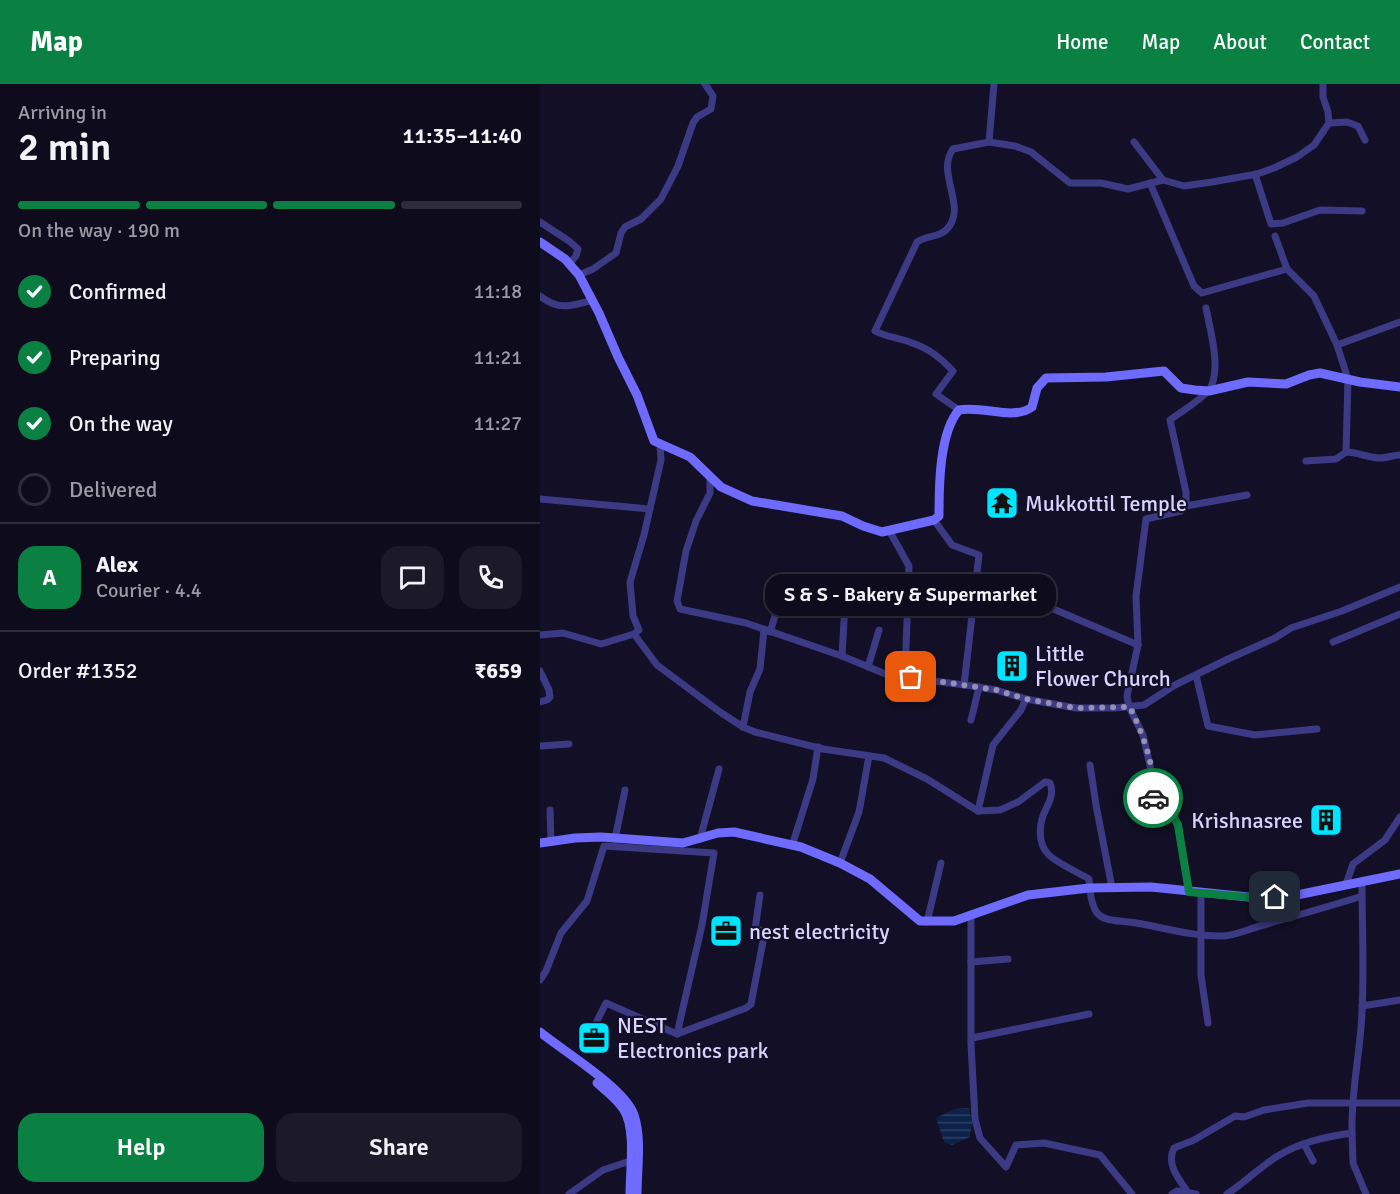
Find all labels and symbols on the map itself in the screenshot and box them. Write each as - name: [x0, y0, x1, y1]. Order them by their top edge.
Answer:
- temple icon: Mukkottil Temple: [984, 485, 1020, 521]
- place label: Mukkottil Temple: [1025, 490, 1187, 517]
- callout: S & S - Bakery & Supermarket: [766, 575, 1056, 617]
- place label: Little Flower Church: [1035, 640, 1171, 692]
- building icon: Little Flower Church: [994, 648, 1030, 684]
- pin: [885, 651, 936, 702]
- courier: [1123, 768, 1183, 828]
- building icon: Krishnasree: [1308, 802, 1344, 838]
- place label: Krishnasree: [1191, 807, 1303, 834]
- pin: [1249, 871, 1300, 922]
- office icon: nest electricity: [708, 913, 744, 949]
- place label: nest electricity: [749, 918, 890, 945]
- place label: NEST Electronics park: [617, 1012, 769, 1064]
- office icon: NEST Electronics park: [576, 1020, 612, 1056]

